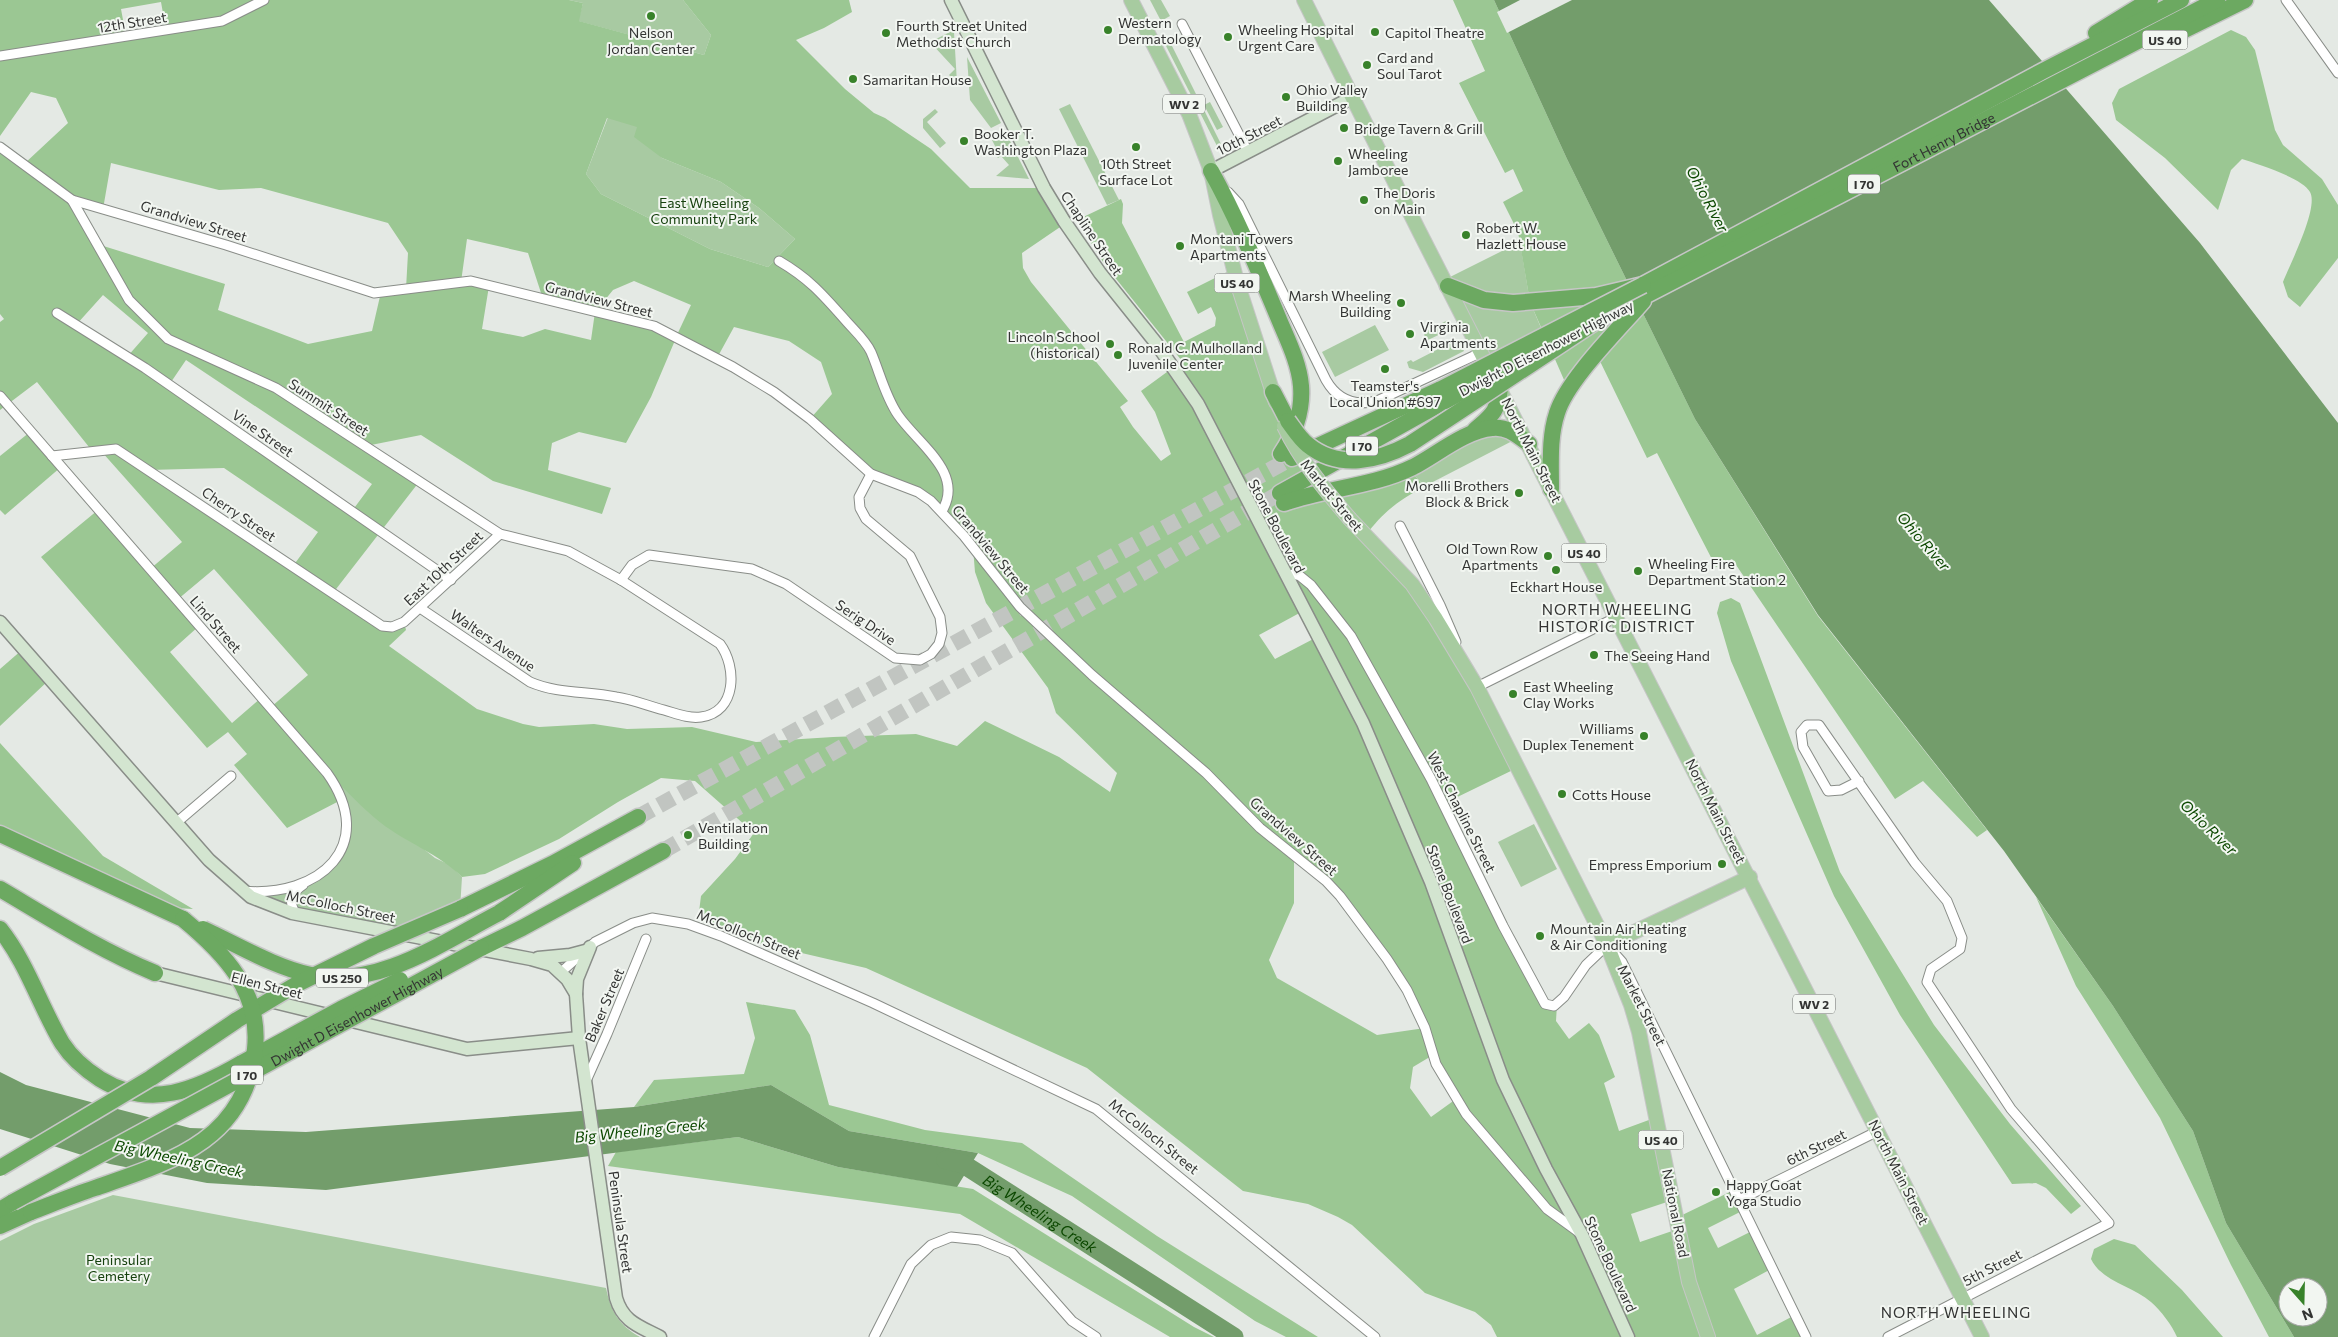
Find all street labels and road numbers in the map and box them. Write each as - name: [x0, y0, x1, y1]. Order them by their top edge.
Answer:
- street label: 12th Street: [96, 8, 168, 36]
- road number: US 40: [2142, 30, 2188, 50]
- road number: WV 2: [1163, 95, 1205, 114]
- street label: Fort Henry Bridge: [1890, 108, 1998, 175]
- street label: 10th Street: [1213, 111, 1285, 159]
- road number: I 70: [1848, 174, 1880, 193]
- street label: Chapline Street: [1058, 188, 1127, 279]
- street label: Grandview Street: [139, 197, 250, 245]
- road number: US 40: [1214, 274, 1260, 292]
- street label: Grandview Street: [543, 277, 655, 321]
- street label: Dwight D Eisenhower Highway: [1456, 296, 1636, 400]
- street label: Summit Street: [286, 375, 372, 439]
- street label: North Main Street: [1498, 395, 1566, 506]
- street label: Vine Street: [229, 406, 297, 460]
- road number: I 70: [1346, 436, 1378, 456]
- street label: Market Street: [1297, 455, 1367, 535]
- street label: Stone Boulevard: [1245, 476, 1309, 576]
- street label: Cherry Street: [199, 483, 279, 545]
- street label: Grandview Street: [949, 501, 1033, 597]
- street label: East 10th Street: [400, 527, 486, 609]
- road number: US 40: [1562, 544, 1606, 562]
- street label: Lind Street: [187, 592, 246, 656]
- street label: Serig Drive: [833, 596, 899, 648]
- street label: Walters Avenue: [447, 605, 539, 675]
- street label: West Chapline Street: [1424, 749, 1500, 876]
- street label: North Main Street: [1682, 756, 1750, 867]
- street label: Grandview Street: [1247, 793, 1342, 879]
- street label: Stone Boulevard: [1423, 842, 1477, 946]
- street label: McColloch Street: [285, 886, 397, 926]
- street label: McColloch Street: [694, 905, 804, 963]
- street label: Dwight D Eisenhower Highway: [267, 962, 446, 1069]
- street label: Market Street: [1614, 962, 1670, 1049]
- street label: Baker Street: [581, 965, 627, 1045]
- street label: Ellen Street: [229, 968, 305, 1002]
- road number: US 250: [316, 968, 368, 988]
- road number: WV 2: [1793, 994, 1835, 1014]
- road number: I 70: [231, 1066, 263, 1084]
- street label: McColloch Street: [1106, 1094, 1203, 1178]
- street label: North Main Street: [1865, 1117, 1933, 1228]
- street label: 6th Street: [1783, 1125, 1849, 1169]
- road number: US 40: [1638, 1130, 1684, 1150]
- street label: National Road: [1659, 1167, 1693, 1259]
- street label: Peninsula Street: [605, 1170, 637, 1274]
- street label: Stone Boulevard: [1581, 1213, 1641, 1315]
- street label: 5th Street: [1960, 1245, 2025, 1289]

